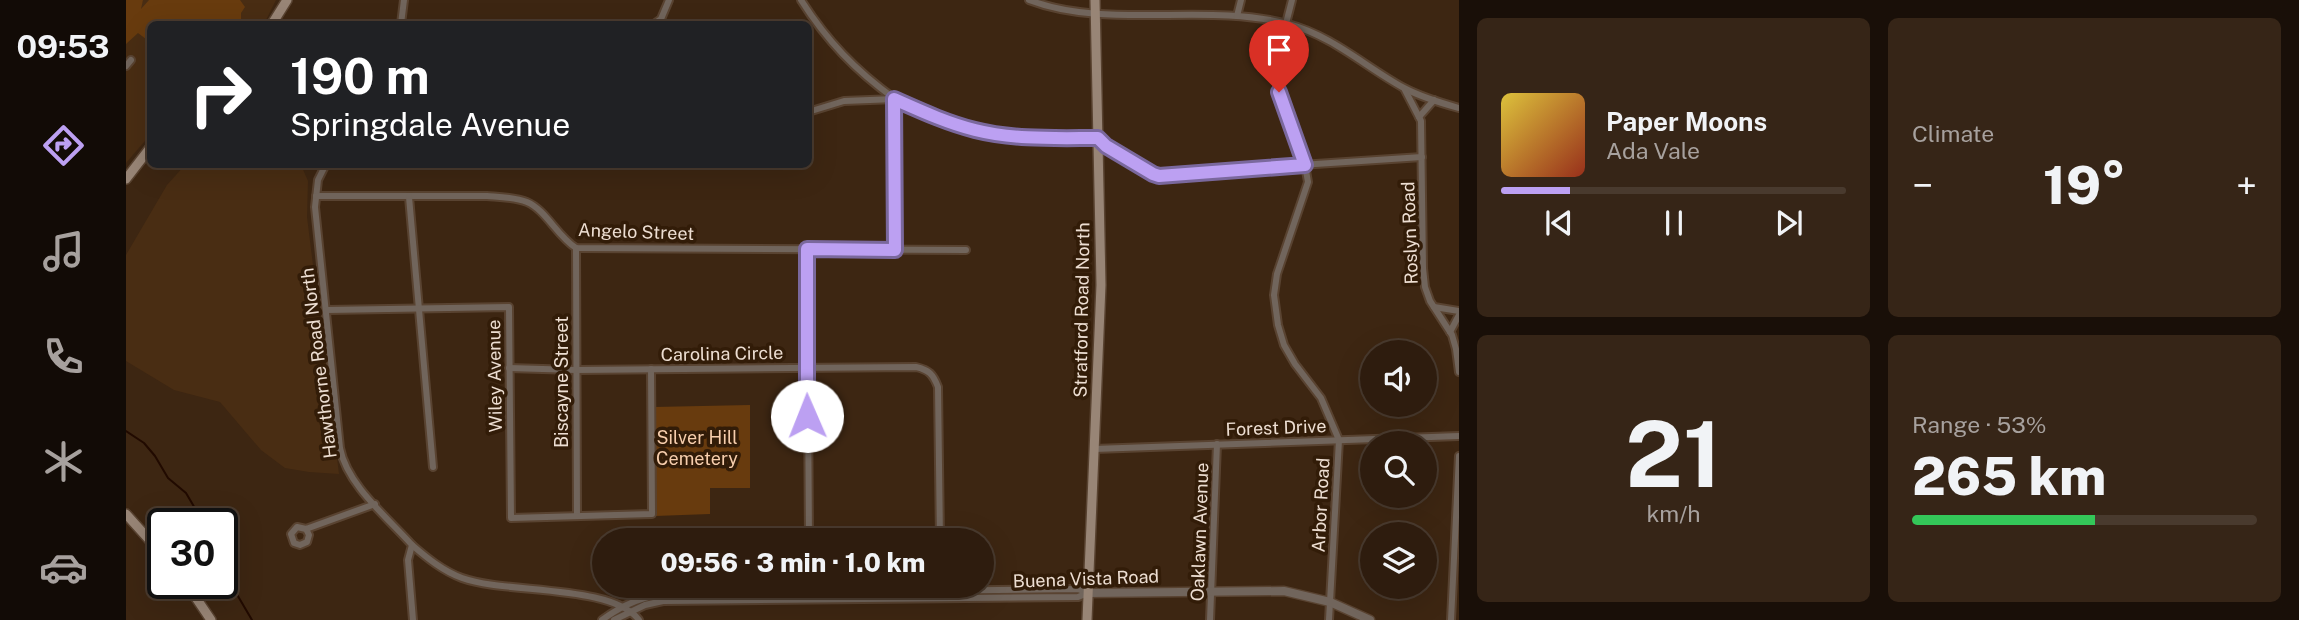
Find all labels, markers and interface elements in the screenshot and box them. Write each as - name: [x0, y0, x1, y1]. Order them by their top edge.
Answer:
- pin: [1249, 20, 1309, 92]
- text: 09:53: [16, 28, 110, 65]
- icon: arrive: [1260, 31, 1298, 69]
- text: 190 m: [290, 47, 430, 105]
- icon: right: [175, 49, 266, 140]
- text: Springdale Avenue: [290, 106, 570, 143]
- text: Paper Moons: [1606, 106, 1767, 137]
- text: Climate: [1912, 120, 1994, 147]
- icon: directions: [39, 121, 88, 170]
- text: Ada Vale: [1606, 137, 1700, 164]
- text: 19°: [2043, 155, 2126, 216]
- text: −: [1912, 163, 1933, 208]
- text: +: [2236, 163, 2257, 208]
- street label: Roslyn Road: [1397, 181, 1422, 285]
- icon: previous: [1540, 204, 1578, 242]
- icon: pause: [1655, 204, 1693, 242]
- icon: next: [1770, 204, 1808, 242]
- street label: Angelo Street: [578, 219, 694, 244]
- street label: Stratford Road North: [1069, 222, 1094, 398]
- icon: music: [39, 227, 88, 276]
- street label: Hawthorne Road North: [296, 267, 341, 459]
- street label: Biscayne Street: [551, 316, 572, 448]
- street label: Wiley Avenue: [483, 320, 506, 432]
- icon: phone: [39, 332, 88, 381]
- map controls: [1360, 340, 1437, 599]
- button: sound: [1360, 340, 1437, 417]
- street label: Carolina Circle: [660, 342, 783, 365]
- position arrow: [770, 379, 844, 453]
- text: 21: [1625, 401, 1722, 507]
- text: Range · 53%: [1912, 411, 2046, 438]
- street label: Forest Drive: [1225, 415, 1327, 440]
- park label: Silver Hill Cemetery: [656, 427, 738, 469]
- button: search: [1360, 431, 1437, 508]
- icon: climate: [39, 437, 88, 486]
- text: 265 km: [1912, 446, 2106, 507]
- street label: Arbor Road: [1308, 457, 1333, 553]
- street label: Oaklawn Avenue: [1187, 462, 1212, 602]
- text: km/h: [1646, 500, 1701, 527]
- speed limit sign: 30: [147, 508, 238, 599]
- button: layers: [1360, 522, 1437, 599]
- icon: car: [39, 543, 88, 592]
- text: 09:56 · 3 min · 1.0 km: [660, 547, 926, 578]
- street label: Buena Vista Road: [1012, 565, 1159, 592]

